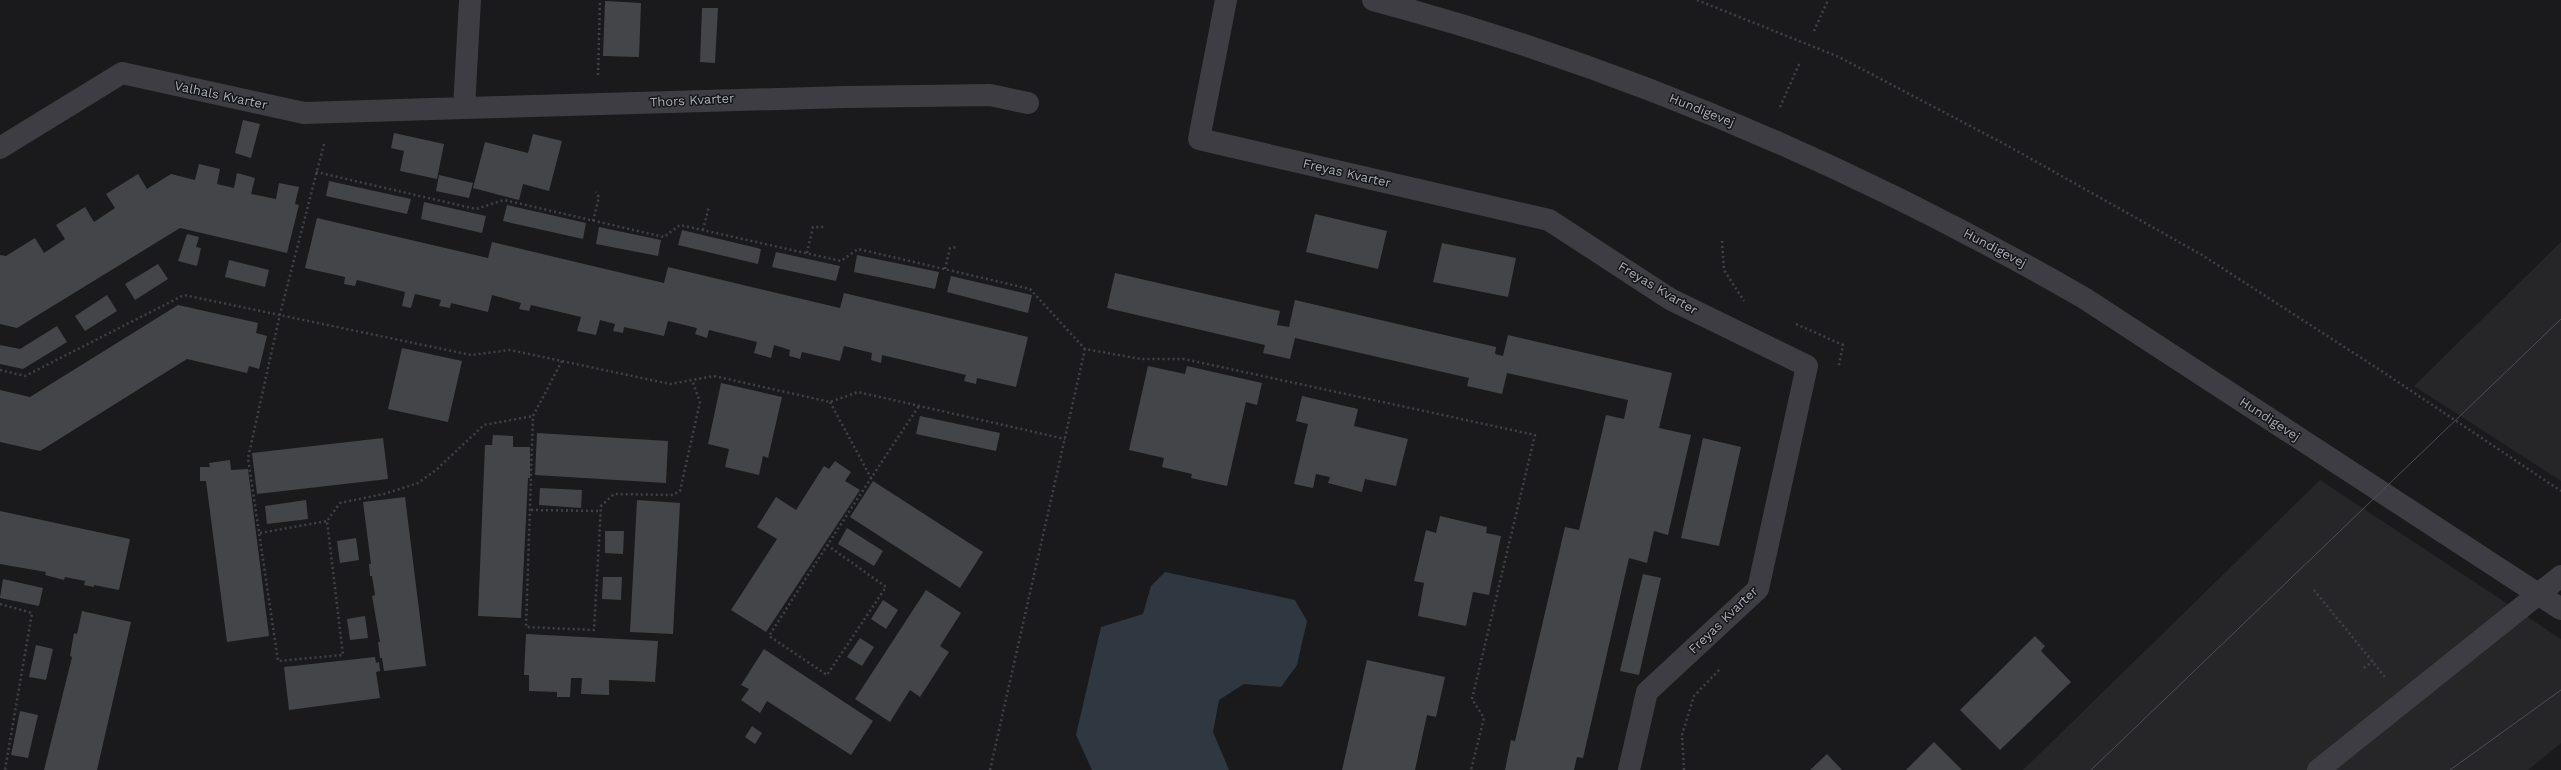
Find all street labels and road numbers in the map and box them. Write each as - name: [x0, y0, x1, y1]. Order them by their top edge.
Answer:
- street label: Valhals Kvarter: [173, 78, 269, 112]
- street label: Thors Kvarter: [649, 90, 735, 110]
- street label: Hundigevej: [1667, 90, 1737, 130]
- street label: Freyas Kvarter: [1302, 156, 1392, 190]
- street label: Hundigevej: [1961, 225, 2029, 271]
- street label: Freyas Kvarter: [1616, 258, 1700, 318]
- street label: Hundigevej: [2237, 394, 2303, 444]
- street label: Freyas Kvarter: [1685, 583, 1761, 657]

